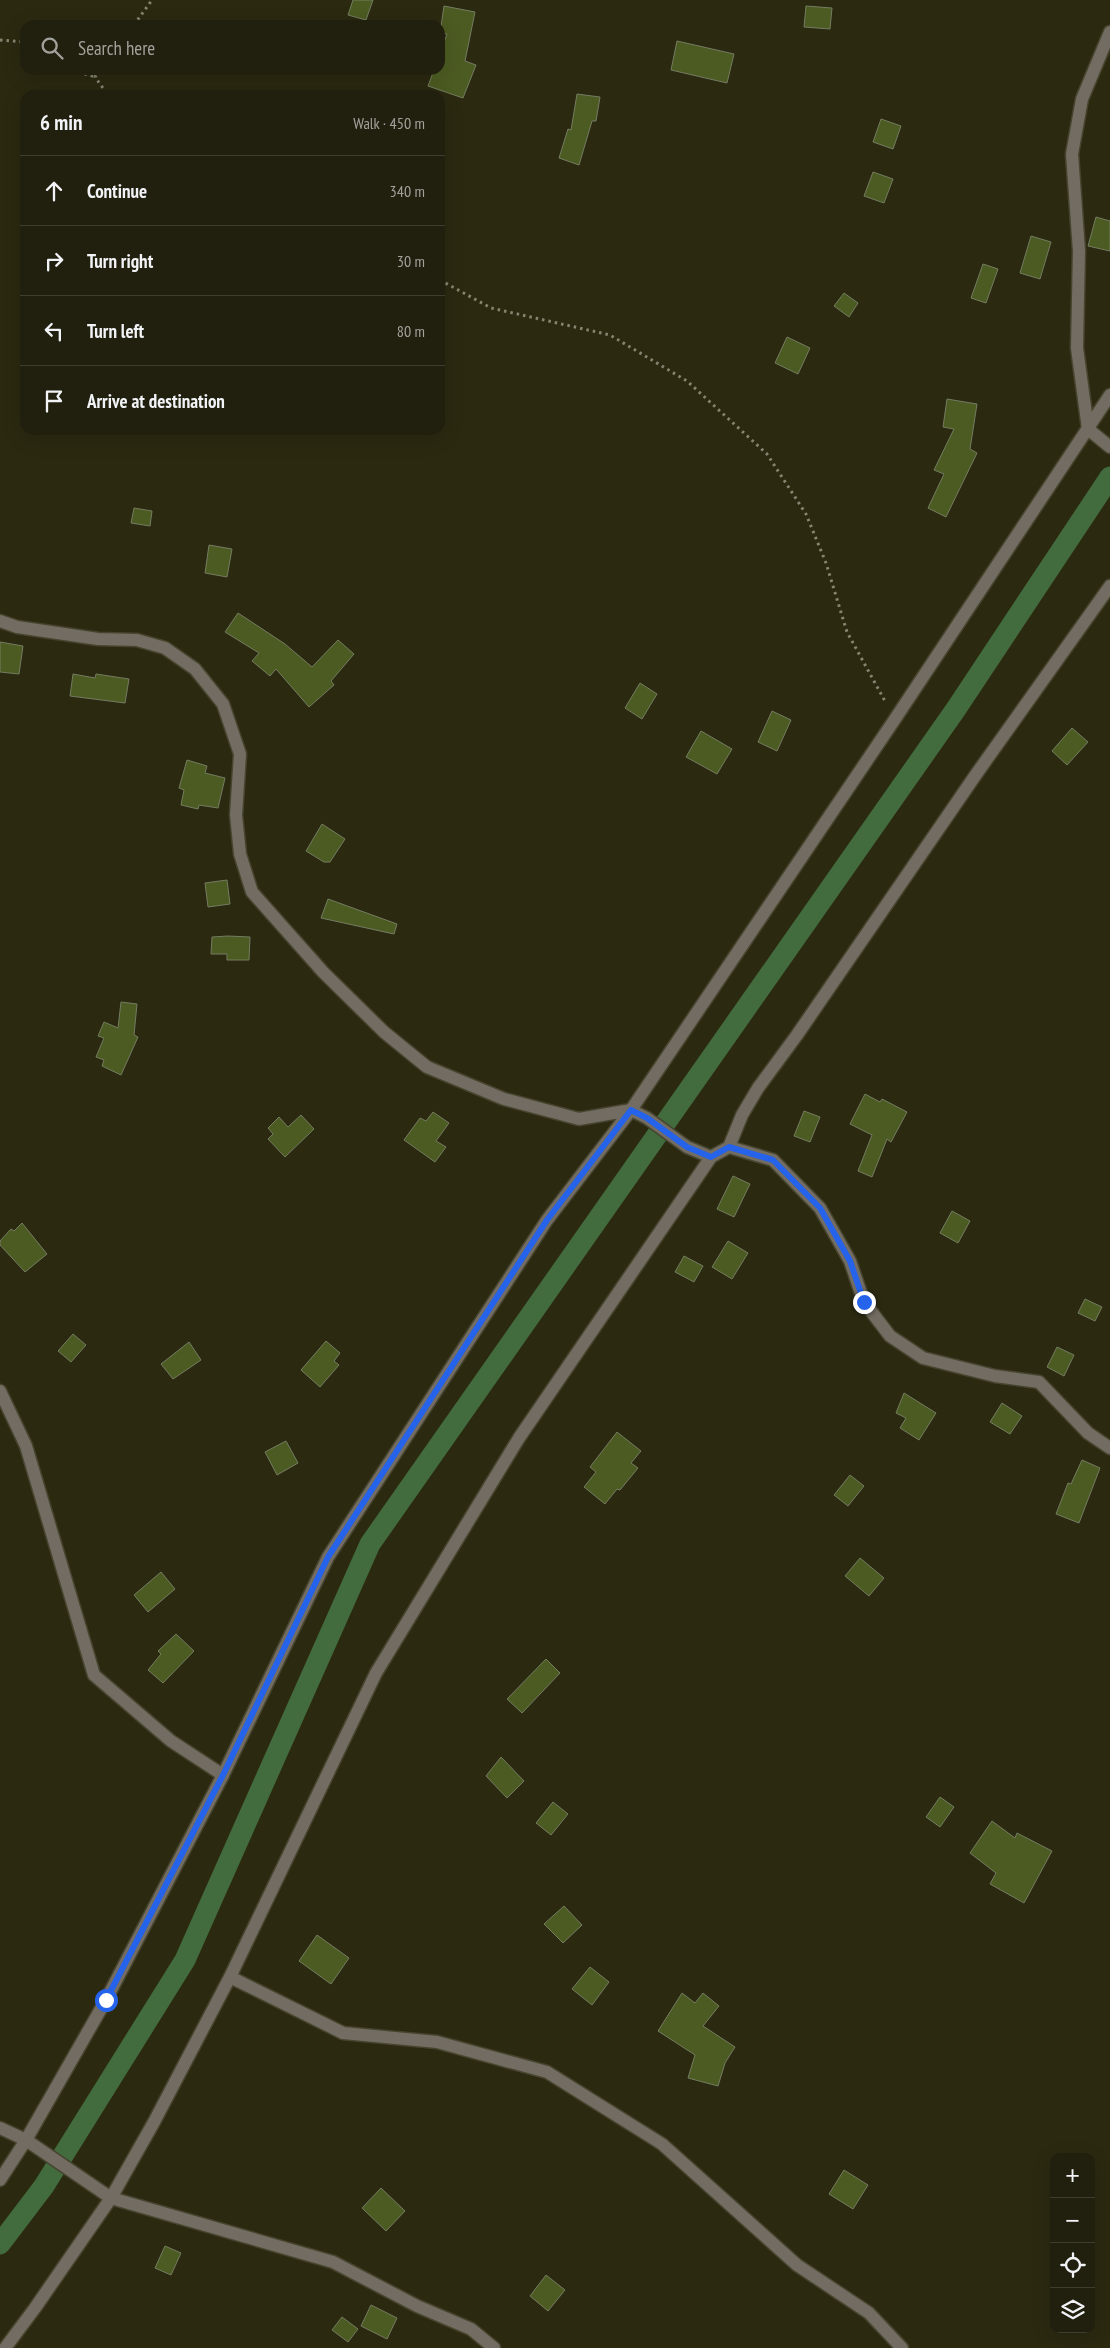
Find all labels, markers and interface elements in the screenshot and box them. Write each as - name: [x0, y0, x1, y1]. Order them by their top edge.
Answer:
- search box: [20, 20, 445, 75]
- icon: search: [38, 34, 66, 62]
- text: Search here: [78, 36, 155, 60]
- text: 6 min: [40, 109, 82, 136]
- text: Walk · 450 m: [353, 113, 425, 133]
- icon: ahead: [40, 177, 68, 205]
- text: Continue: [87, 179, 147, 203]
- text: 340 m: [390, 181, 425, 201]
- icon: right: [40, 247, 68, 275]
- text: Turn right: [87, 249, 153, 273]
- text: 30 m: [397, 251, 425, 271]
- icon: left: [40, 317, 68, 345]
- text: Turn left: [87, 319, 144, 343]
- text: 80 m: [397, 321, 425, 341]
- icon: arrive: [40, 387, 68, 415]
- text: Arrive at destination: [87, 389, 225, 413]
- route end: [853, 1291, 876, 1314]
- route start: [95, 1989, 118, 2012]
- map controls: [1050, 2153, 1095, 2333]
- button: +: [1050, 2153, 1095, 2198]
- button: −: [1050, 2198, 1095, 2243]
- button: locate: [1050, 2243, 1095, 2288]
- button: layers: [1050, 2288, 1095, 2333]

